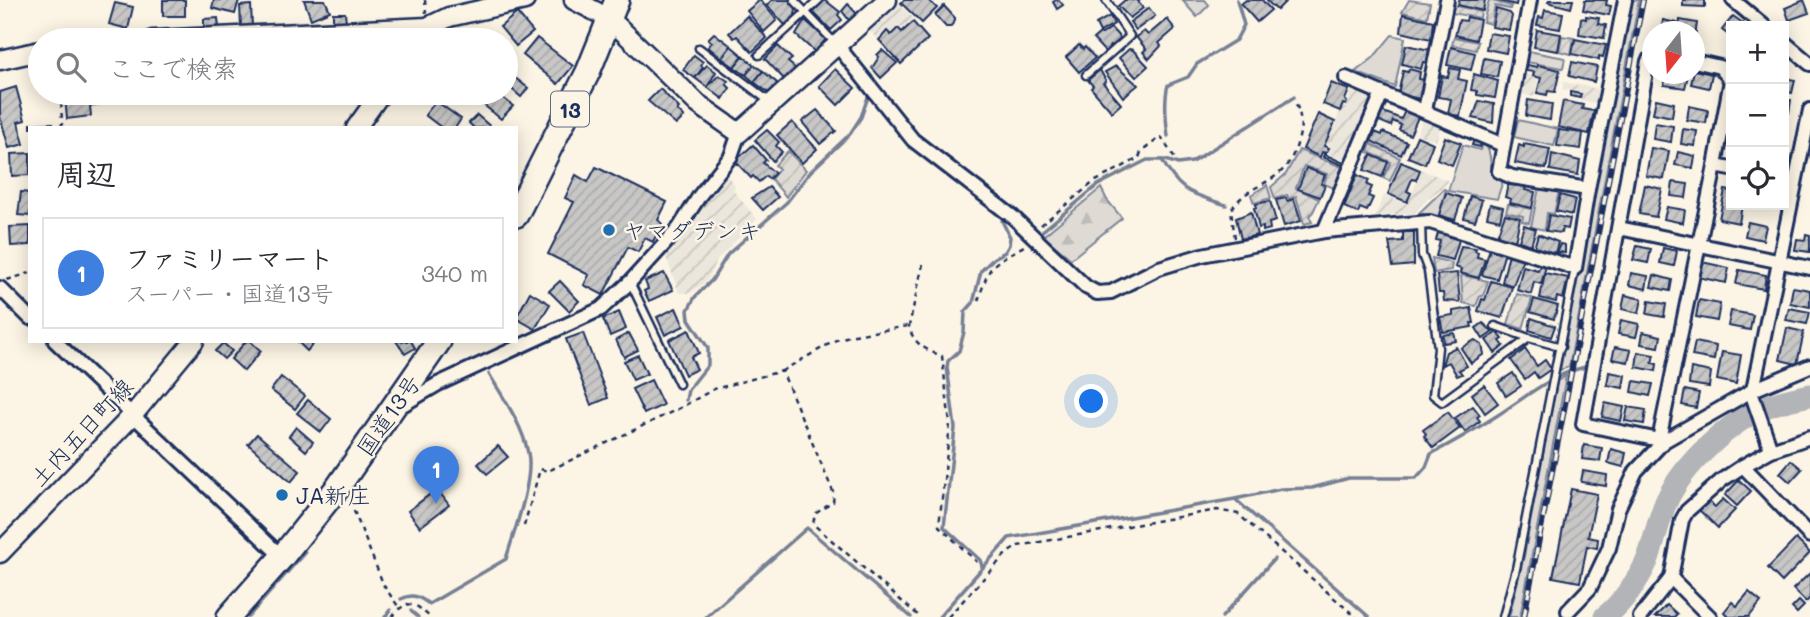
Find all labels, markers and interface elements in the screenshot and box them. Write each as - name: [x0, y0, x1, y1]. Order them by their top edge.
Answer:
- north arrow: [1642, 21, 1705, 84]
- map controls: [1726, 21, 1789, 210]
- button: +: [1726, 21, 1789, 84]
- search box: [28, 28, 518, 105]
- icon: search: [52, 48, 90, 86]
- text: ここで検索: [108, 51, 238, 85]
- button: −: [1726, 84, 1789, 147]
- road number: 13: [551, 92, 589, 126]
- button: locate: [1726, 147, 1789, 210]
- text: 周辺: [56, 153, 116, 193]
- place label: ヤマダデンキ: [623, 215, 761, 245]
- marker: ヤマダデンキ: [601, 222, 617, 238]
- text: ファミリーマート: [125, 241, 334, 275]
- text: 1: [76, 258, 86, 288]
- text: 340 m: [421, 258, 488, 288]
- text: スーパー · 国道13号: [125, 278, 334, 308]
- street label: 国道13号: [349, 368, 427, 462]
- street label: 土内五日町線: [23, 371, 139, 493]
- your location: [1074, 384, 1108, 418]
- pin: 1: [413, 446, 459, 504]
- place label: JA新庄: [296, 480, 371, 510]
- marker: JA新庄: [274, 487, 290, 503]

